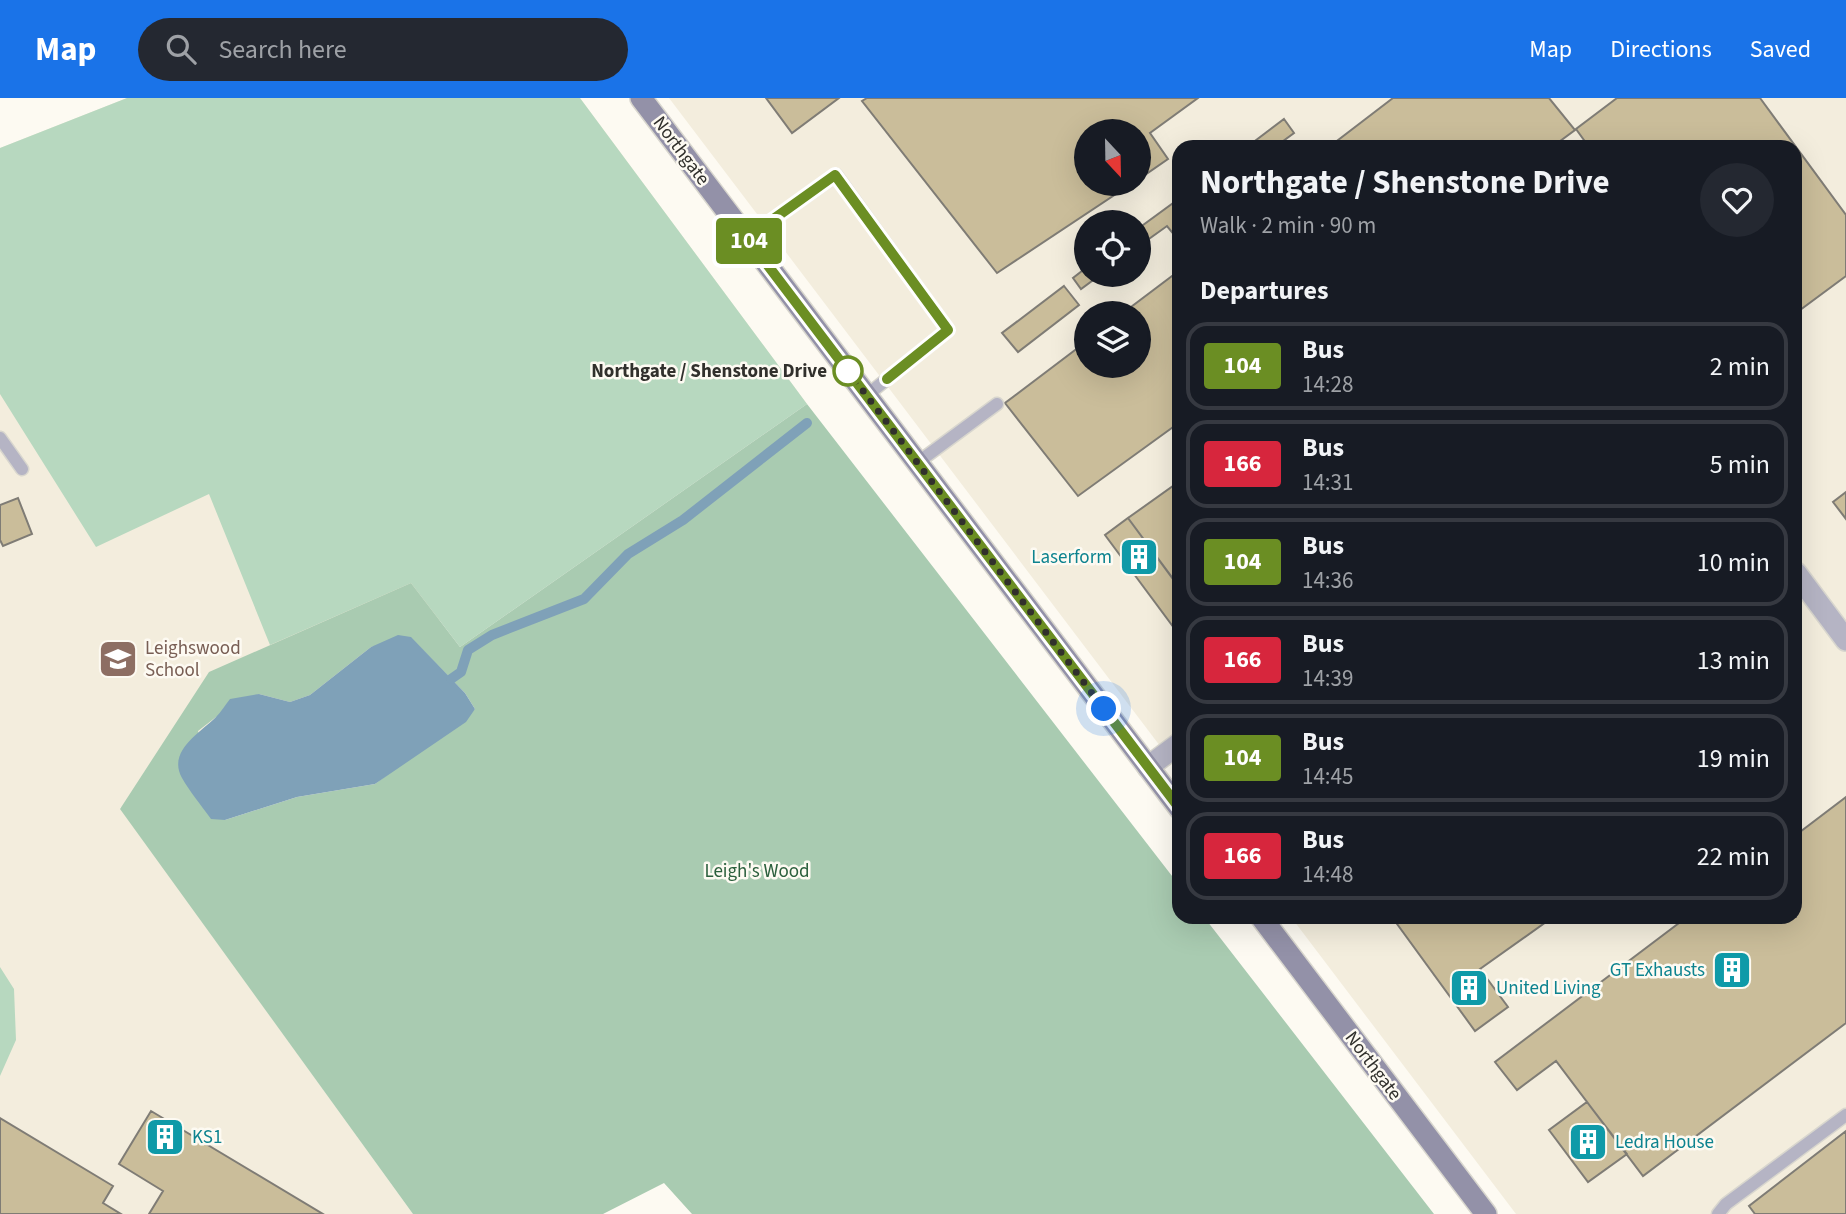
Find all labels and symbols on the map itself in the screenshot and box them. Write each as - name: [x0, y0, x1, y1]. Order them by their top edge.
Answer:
- street label: Northgate: [646, 111, 716, 191]
- north arrow: [1074, 119, 1152, 196]
- line badge: 104: [709, 218, 789, 264]
- marker: Northgate / Shenstone Drive: [833, 356, 863, 386]
- place label: Northgate / Shenstone Drive: [591, 358, 827, 385]
- building icon: Laserform: [1118, 536, 1160, 578]
- place label: Laserform: [1031, 544, 1112, 571]
- place label: Leighswood School: [145, 635, 241, 684]
- school or university icon: Leighswood School: [97, 638, 139, 680]
- your location: [1086, 691, 1121, 726]
- park label: Leigh's Wood: [704, 858, 810, 885]
- building icon: GT Exhausts: [1711, 949, 1753, 991]
- place label: GT Exhausts: [1610, 957, 1705, 984]
- building icon: United Living: [1448, 967, 1490, 1009]
- place label: United Living: [1496, 975, 1601, 1002]
- street label: Northgate: [1338, 1026, 1408, 1106]
- building icon: KS1: [144, 1116, 186, 1158]
- building icon: Ledra House: [1567, 1121, 1609, 1163]
- place label: KS1: [192, 1124, 222, 1151]
- place label: Ledra House: [1615, 1129, 1714, 1156]

